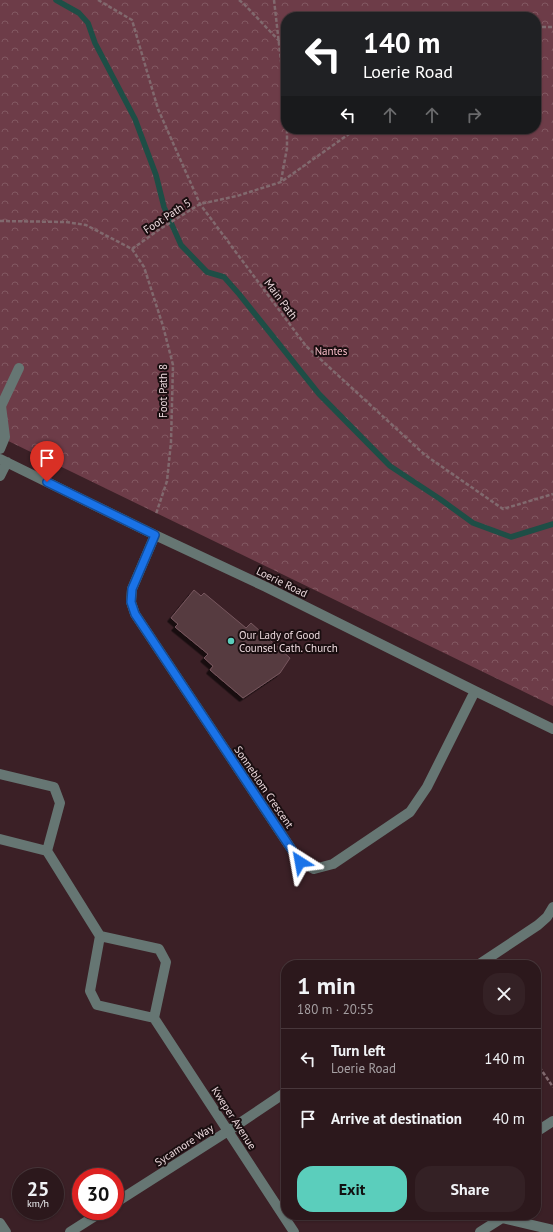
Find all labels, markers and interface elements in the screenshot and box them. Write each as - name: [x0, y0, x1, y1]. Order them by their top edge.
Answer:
- text: 140 m: [363, 24, 440, 61]
- icon: left: [297, 28, 349, 80]
- text: Loerie Road: [363, 60, 453, 83]
- icon: left: [337, 104, 359, 126]
- icon: ahead: [379, 104, 401, 126]
- icon: ahead: [421, 104, 443, 126]
- icon: right: [463, 104, 485, 126]
- street label: Foot Path 5: [141, 195, 193, 237]
- street label: Main Path: [261, 276, 301, 322]
- park label: Nantes: [315, 344, 348, 358]
- street label: Foot Path 8: [156, 364, 170, 418]
- pin: [30, 441, 64, 482]
- icon: arrive: [36, 447, 58, 469]
- street label: Loerie Road: [254, 564, 310, 600]
- place label: Our Lady of Good Counsel Cath. Church: [239, 628, 338, 655]
- marker: Our Lady of Good Counsel Cath. Church: [226, 636, 236, 646]
- street label: Sonneblom Crescent: [231, 743, 297, 831]
- position arrow: [279, 841, 321, 883]
- text: 1 min: [297, 970, 356, 1001]
- button: close: [483, 973, 525, 1015]
- text: 180 m · 20:55: [297, 1001, 374, 1018]
- text: Turn left: [331, 1041, 385, 1060]
- icon: left: [297, 1048, 319, 1070]
- text: 140 m: [484, 1049, 525, 1068]
- text: Loerie Road: [331, 1060, 396, 1077]
- street label: Kweper Avenue: [209, 1084, 260, 1152]
- icon: arrive: [297, 1108, 319, 1130]
- text: Arrive at destination: [331, 1109, 462, 1128]
- text: 40 m: [492, 1109, 525, 1128]
- street label: Sycamore Way: [152, 1120, 217, 1169]
- button: Exit: [297, 1166, 407, 1212]
- button: Share: [415, 1166, 525, 1212]
- speed limit sign: 30: [72, 1168, 124, 1220]
- text: 25: [27, 1176, 49, 1202]
- text: km/h: [27, 1197, 49, 1210]

